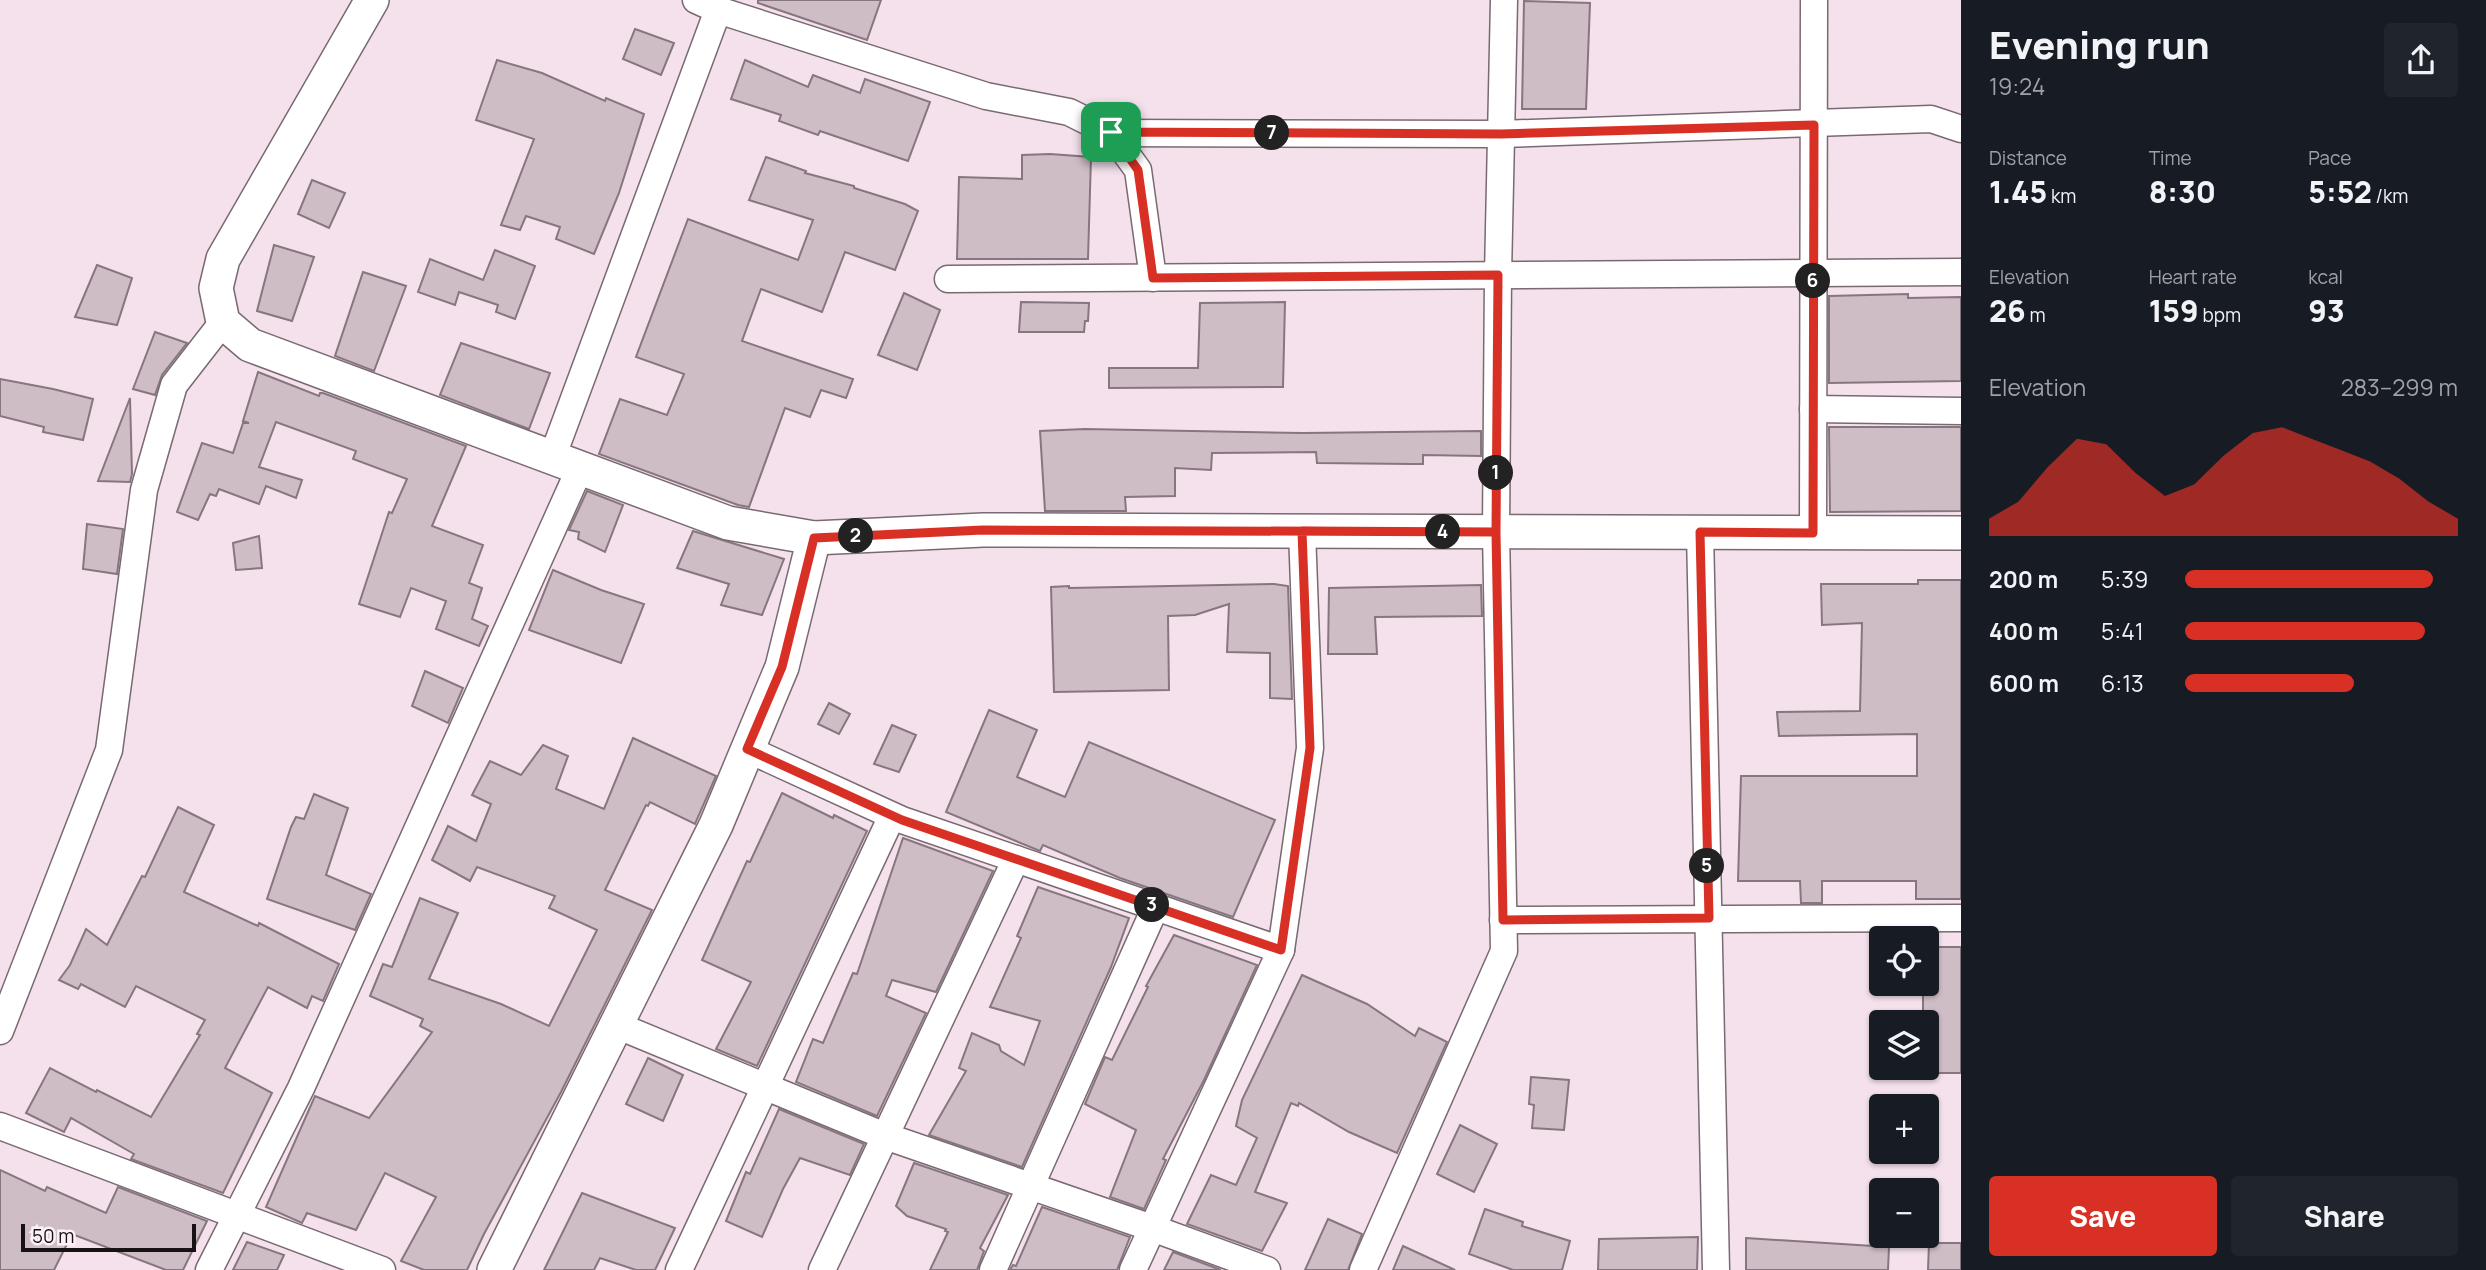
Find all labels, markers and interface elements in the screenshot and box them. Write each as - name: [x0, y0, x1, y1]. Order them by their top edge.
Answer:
- text: Evening run: [1989, 18, 2210, 70]
- button: share: [2384, 23, 2458, 97]
- text: 19:24: [1989, 70, 2045, 102]
- pin: [1081, 102, 1141, 162]
- icon: arrive: [1092, 113, 1130, 151]
- pin: 7: [1254, 116, 1290, 150]
- text: 7: [1266, 119, 1277, 145]
- text: Distance: [1989, 145, 2067, 171]
- text: Time: [2149, 145, 2192, 171]
- text: Pace: [2308, 145, 2351, 171]
- text: 1.45: [1989, 171, 2047, 212]
- text: 8:30: [2149, 171, 2216, 212]
- text: 5:52: [2308, 171, 2372, 212]
- text: km: [2047, 183, 2076, 209]
- text: /km: [2372, 183, 2408, 209]
- pin: 6: [1796, 264, 1830, 298]
- text: Elevation: [1989, 264, 2069, 290]
- text: Heart rate: [2149, 264, 2237, 290]
- text: kcal: [2308, 264, 2343, 290]
- text: 6: [1807, 267, 1818, 293]
- text: 26: [1989, 290, 2026, 331]
- text: 159: [2149, 290, 2199, 331]
- text: 93: [2308, 290, 2345, 331]
- text: m: [2026, 302, 2046, 328]
- text: bpm: [2199, 302, 2241, 328]
- text: Elevation: [1989, 371, 2086, 403]
- text: 283–299 m: [2341, 371, 2458, 403]
- pin: 1: [1478, 456, 1514, 490]
- text: 1: [1491, 459, 1500, 485]
- pin: 4: [1426, 514, 1460, 550]
- pin: 2: [838, 518, 874, 554]
- text: 4: [1437, 518, 1448, 544]
- text: 2: [850, 522, 861, 548]
- text: 200 m: [1989, 563, 2058, 595]
- text: 5:39: [2101, 563, 2148, 595]
- text: 400 m: [1989, 615, 2059, 647]
- text: 5:41: [2101, 615, 2144, 647]
- text: 600 m: [1989, 667, 2059, 699]
- text: 6:13: [2101, 667, 2144, 699]
- pin: 5: [1690, 848, 1724, 884]
- text: 5: [1701, 852, 1712, 878]
- pin: 3: [1134, 888, 1170, 922]
- text: 3: [1146, 891, 1157, 917]
- map controls: [1869, 926, 1939, 1248]
- button: locate: [1869, 926, 1939, 996]
- button: layers: [1869, 1010, 1939, 1080]
- button: +: [1869, 1094, 1939, 1164]
- button: Save: [1989, 1176, 2217, 1256]
- button: Share: [2231, 1176, 2458, 1256]
- button: −: [1869, 1178, 1939, 1248]
- scale bar: [21, 1221, 196, 1253]
- text: 50 m: [32, 1223, 74, 1249]

